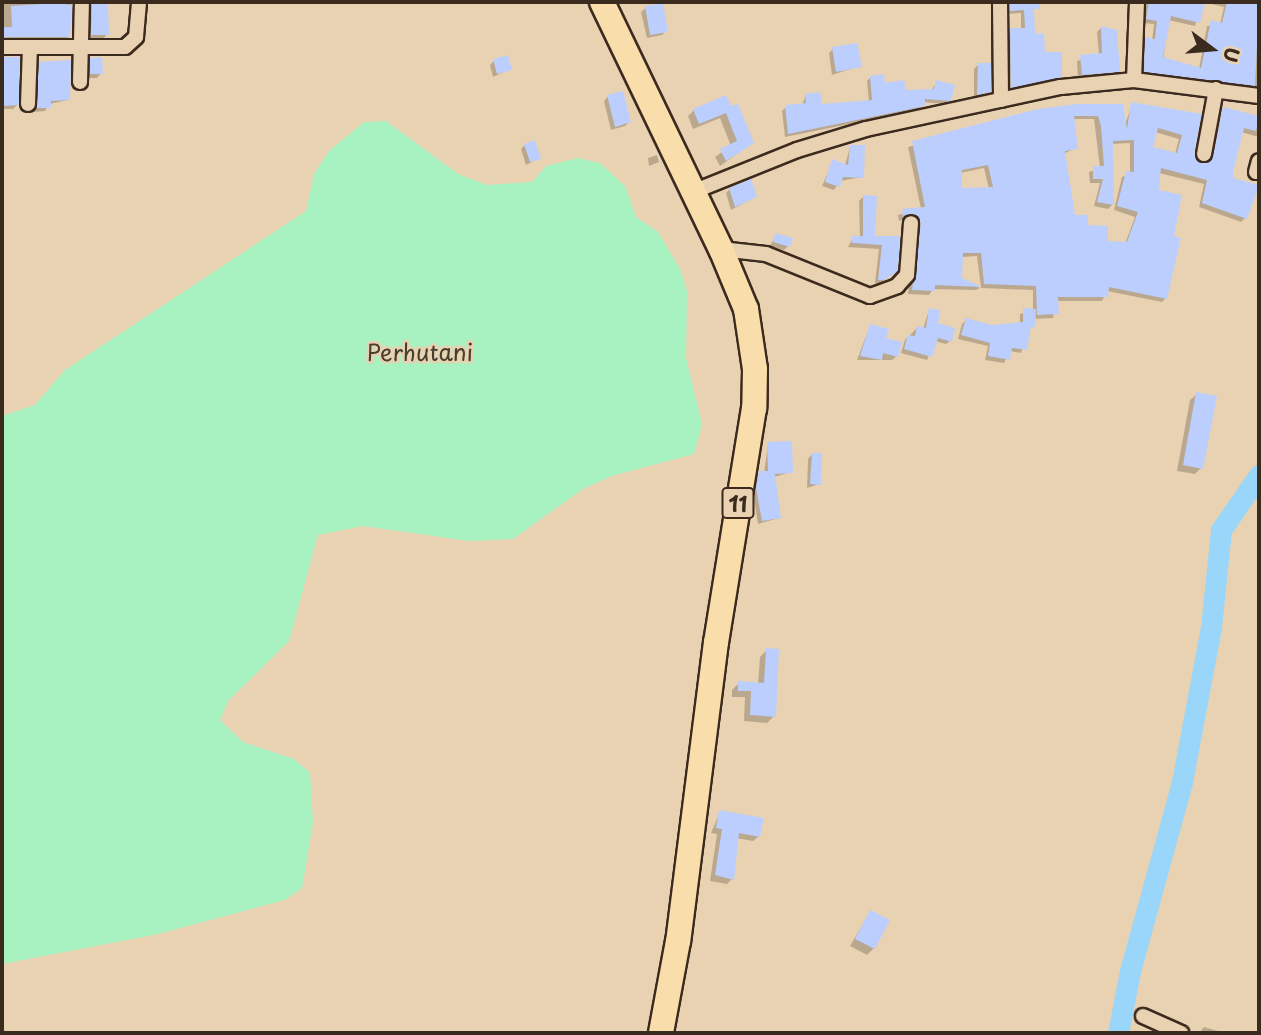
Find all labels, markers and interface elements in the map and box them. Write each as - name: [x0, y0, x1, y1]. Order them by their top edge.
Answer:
- north arrow: [1177, 14, 1247, 84]
- text: U: [1217, 44, 1248, 66]
- park label: Perhutani: [367, 338, 473, 366]
- road number: 11: [720, 486, 756, 520]

